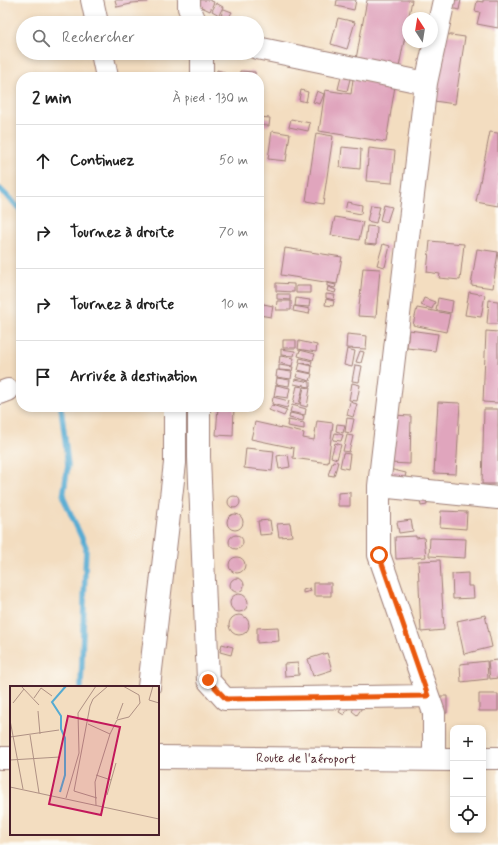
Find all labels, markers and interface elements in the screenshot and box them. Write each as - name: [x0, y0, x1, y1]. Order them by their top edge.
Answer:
- north arrow: [402, 12, 438, 48]
- search box: [16, 16, 264, 60]
- icon: search: [30, 27, 52, 49]
- text: Rechercher: [62, 28, 135, 48]
- text: 2 min: [32, 87, 72, 109]
- text: À pied · 130 m: [172, 90, 248, 107]
- icon: ahead: [32, 150, 54, 172]
- text: Continuez: [70, 151, 134, 171]
- text: 50 m: [219, 152, 248, 169]
- icon: right: [32, 222, 54, 244]
- text: Tournez à droite: [70, 223, 174, 243]
- text: 70 m: [219, 224, 248, 241]
- icon: right: [32, 294, 54, 316]
- text: Tournez à droite: [70, 295, 174, 315]
- text: 10 m: [221, 296, 248, 313]
- icon: arrive: [32, 366, 54, 388]
- text: Arrivée à destination: [70, 367, 197, 387]
- route start: [370, 546, 388, 564]
- route end: [199, 671, 217, 689]
- inset map: [10, 686, 159, 835]
- map controls: [450, 725, 486, 833]
- button: +: [450, 725, 486, 761]
- street label: Route de l'aéroport: [256, 750, 356, 768]
- button: −: [450, 761, 486, 797]
- button: locate: [450, 797, 486, 833]

